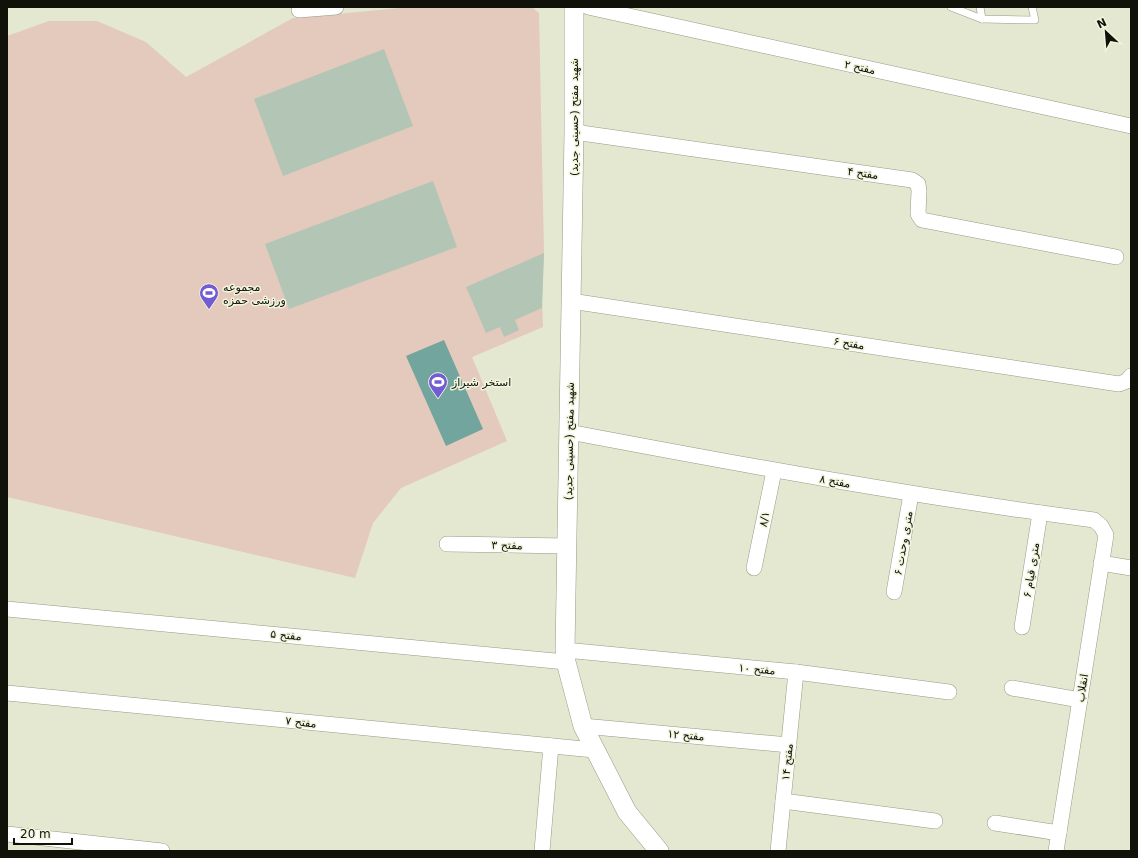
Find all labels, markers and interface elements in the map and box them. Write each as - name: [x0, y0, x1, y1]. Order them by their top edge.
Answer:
- north arrow: [1086, 12, 1126, 52]
- text: N: [1095, 16, 1109, 31]
- street label: شهید مفتح (حسینی جدید): [568, 58, 581, 176]
- street label: مفتح ۲: [843, 58, 877, 77]
- street label: مفتح ۴: [847, 165, 879, 182]
- place label: مجموعه ورزشی حمزه: [223, 281, 286, 307]
- sports icon: مجموعه ورزشی حمزه: [198, 282, 220, 310]
- street label: مفتح ۶: [832, 335, 865, 352]
- sports icon: استخر شیراز: [427, 371, 449, 399]
- place label: استخر شیراز: [451, 376, 511, 389]
- street label: شهید مفتح (حسینی جدید): [562, 382, 577, 500]
- street label: مفتح ۸: [818, 472, 852, 491]
- street label: ۸/۱: [757, 510, 772, 528]
- street label: ۶ متری وحدت: [891, 510, 916, 576]
- street label: مفتح ۳: [491, 539, 523, 552]
- street label: ۶ متری قیام: [1021, 542, 1042, 599]
- street label: مفتح ۵: [270, 628, 302, 643]
- street label: مفتح ۱۰: [738, 661, 776, 678]
- street label: انقلاب: [1074, 673, 1091, 703]
- street label: مفتح ۷: [285, 714, 317, 731]
- street label: مفتح ۱۲: [667, 727, 705, 744]
- street label: مفتح ۱۴: [779, 743, 796, 781]
- scale bar: [14, 820, 72, 846]
- text: 20 m: [20, 827, 51, 841]

